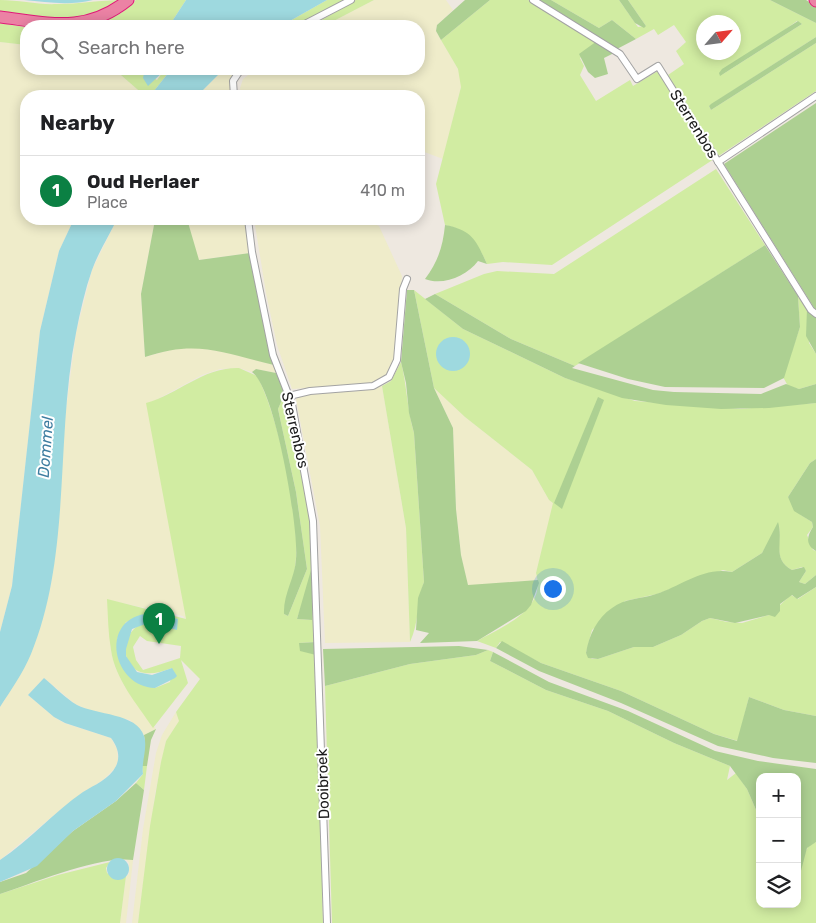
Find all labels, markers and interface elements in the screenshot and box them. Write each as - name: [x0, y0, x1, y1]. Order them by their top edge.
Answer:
- north arrow: [696, 15, 741, 60]
- search box: [20, 20, 425, 75]
- icon: search: [38, 34, 66, 62]
- text: Search here: [78, 36, 185, 59]
- street label: Sterrenbos: [666, 86, 722, 162]
- text: Nearby: [40, 110, 115, 135]
- text: Oud Herlaer: [87, 170, 199, 193]
- text: 1: [52, 181, 60, 200]
- text: 410 m: [360, 181, 405, 200]
- text: Place: [87, 193, 128, 212]
- street label: Sterrenbos: [278, 390, 313, 470]
- water label: Dommel: [34, 415, 57, 478]
- your location: [540, 576, 566, 602]
- pin: 1: [143, 603, 175, 644]
- street label: Dooibroek: [313, 748, 333, 820]
- map controls: [756, 773, 801, 908]
- button: +: [756, 773, 801, 818]
- button: −: [756, 818, 801, 863]
- button: layers: [756, 863, 801, 908]

